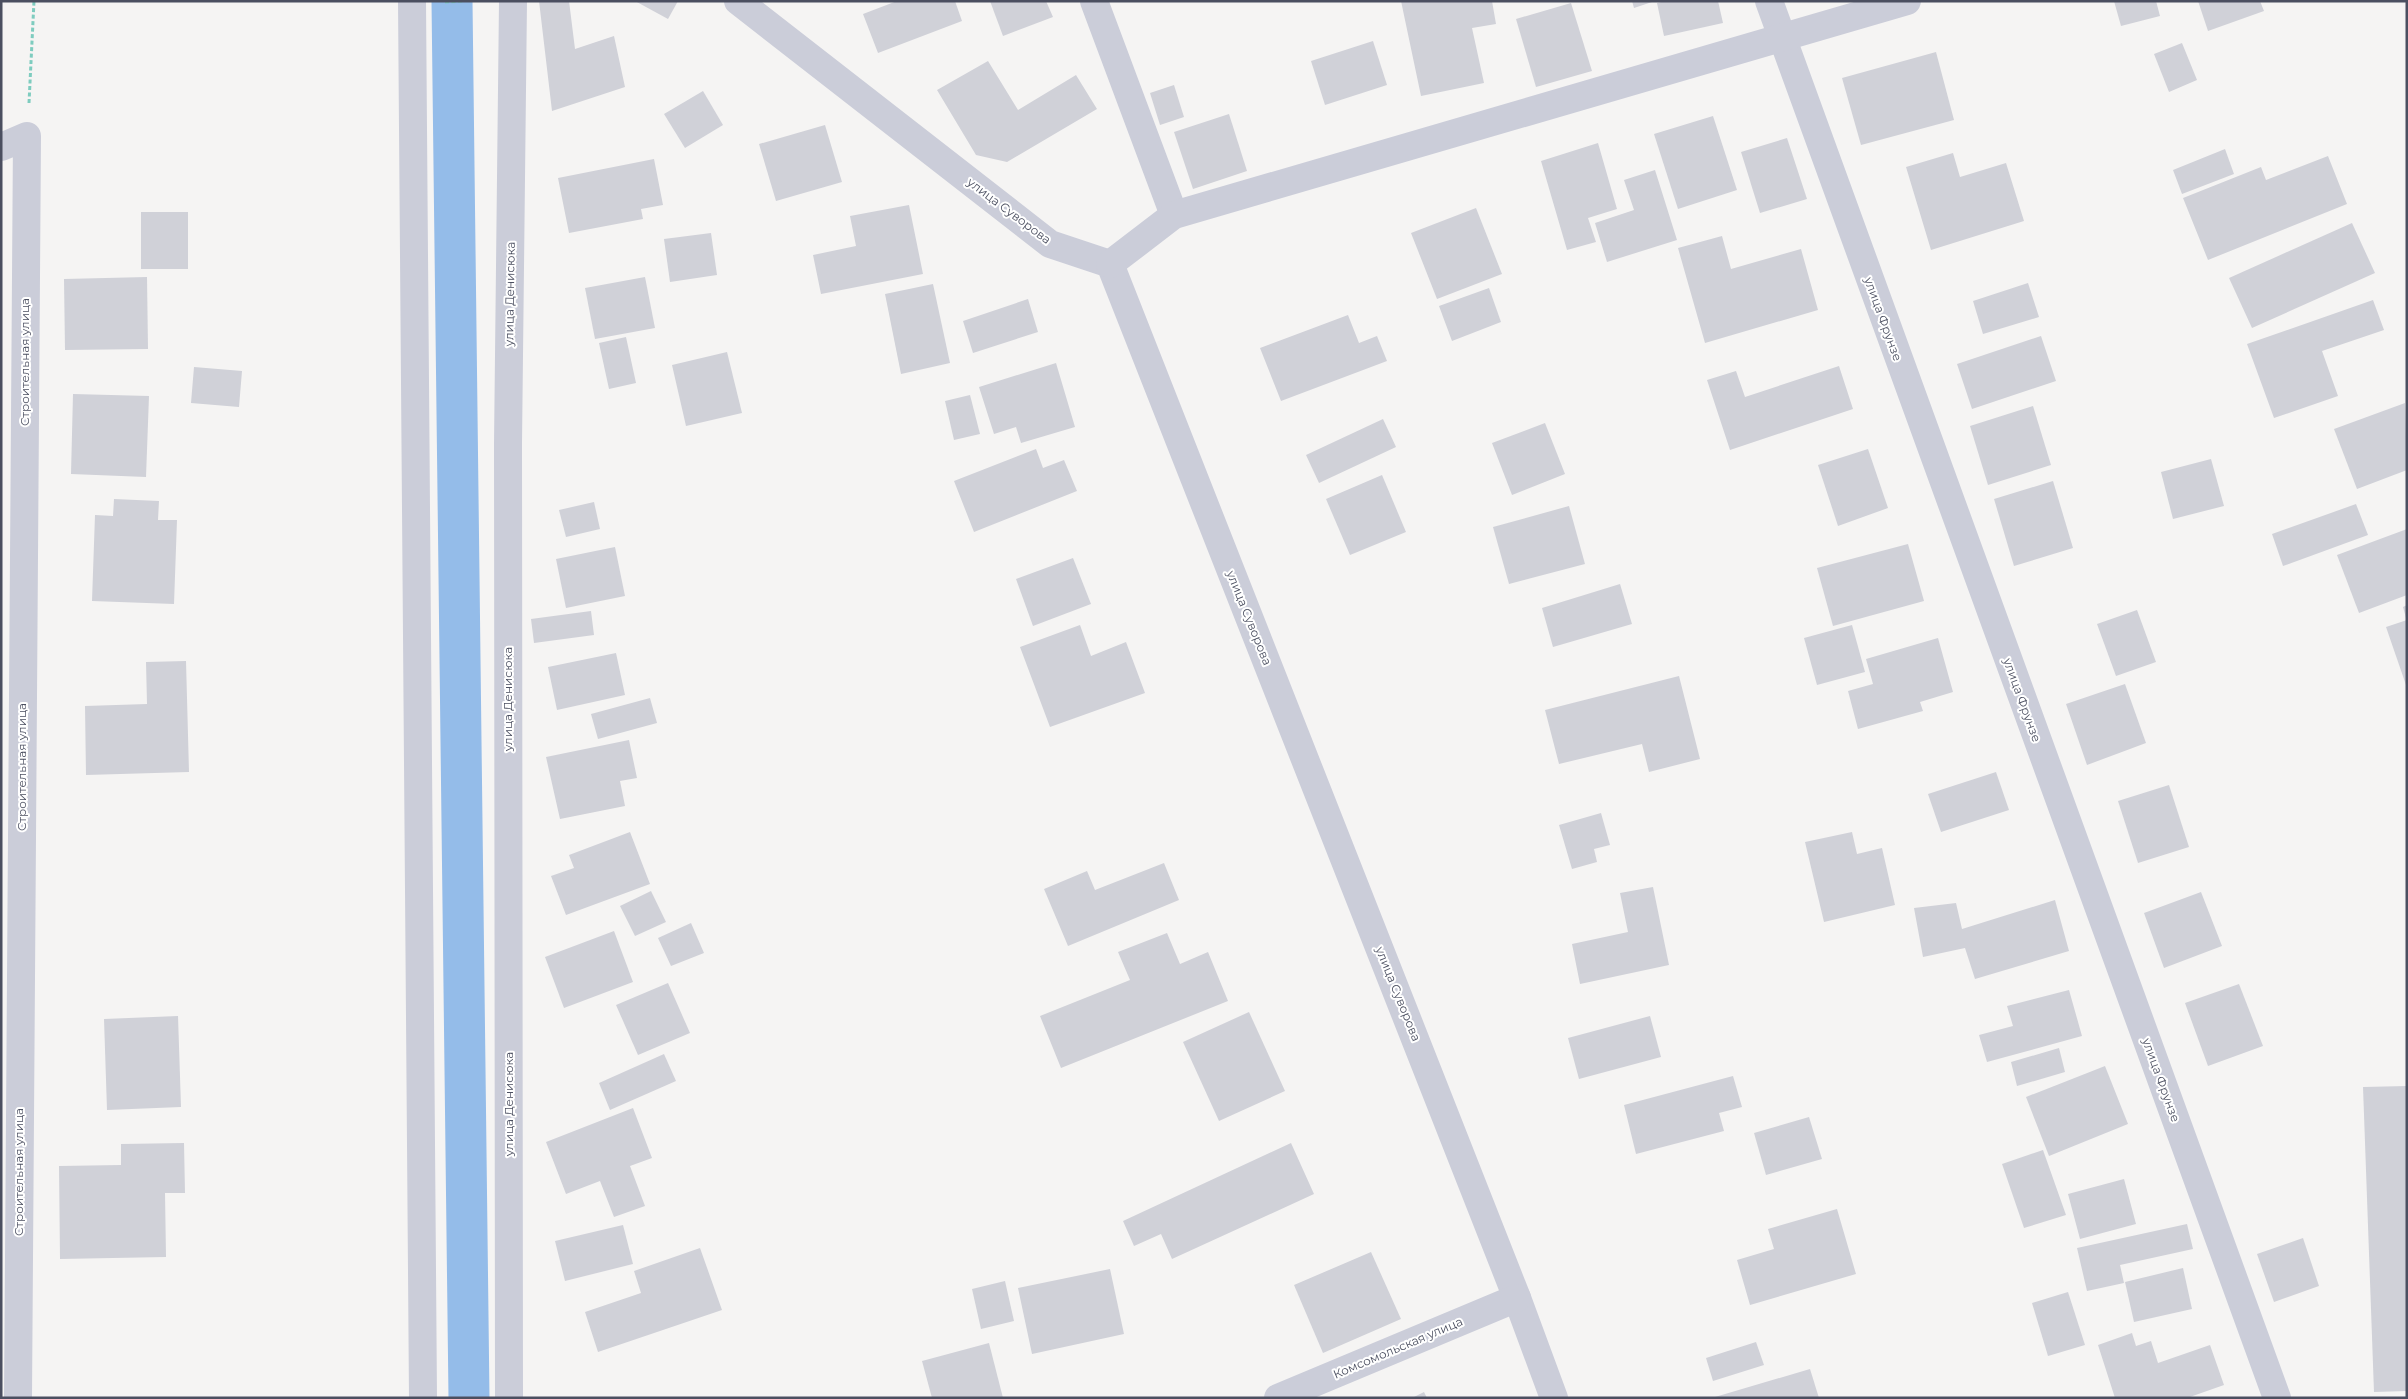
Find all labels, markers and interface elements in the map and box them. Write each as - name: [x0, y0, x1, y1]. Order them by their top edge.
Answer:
- street label: улица Суворова: [964, 174, 1054, 247]
- street label: улица Денисюка: [501, 242, 518, 347]
- street label: улица Фрунзе: [1861, 274, 1906, 363]
- street label: Строительная улица: [17, 298, 32, 426]
- street label: улица Суворова: [1223, 567, 1275, 667]
- street label: улица Денисюка: [500, 647, 515, 752]
- street label: улица Фрунзе: [2000, 655, 2045, 744]
- street label: Строительная улица: [14, 703, 29, 831]
- street label: улица Суворова: [1372, 943, 1424, 1043]
- street label: улица Фрунзе: [2139, 1035, 2184, 1124]
- street label: улица Денисюка: [501, 1052, 516, 1157]
- street label: Строительная улица: [11, 1108, 26, 1236]
- street label: Комсомольская улица: [1331, 1313, 1465, 1382]

